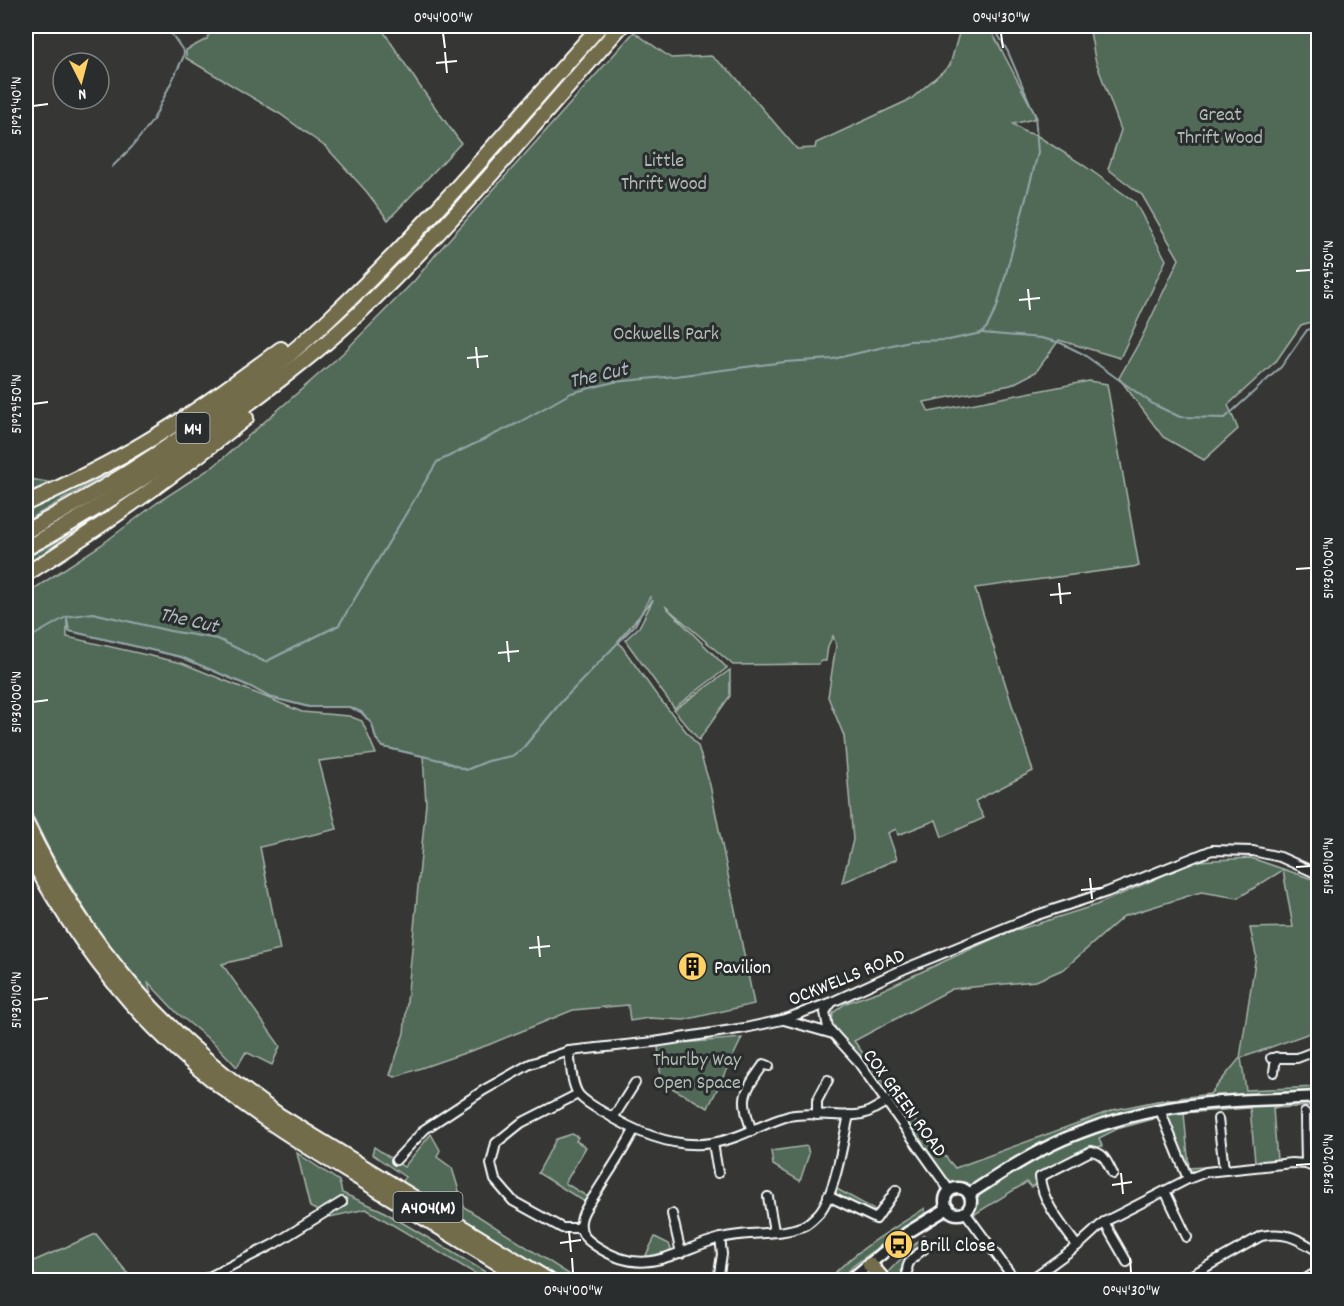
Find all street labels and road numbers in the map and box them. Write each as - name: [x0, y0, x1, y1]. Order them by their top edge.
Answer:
- road number: M4: [176, 413, 210, 443]
- street label: OCKWELLS ROAD: [785, 943, 910, 1015]
- street label: COX GREEN ROAD: [855, 1044, 952, 1164]
- road number: A404(M): [394, 1192, 462, 1222]

